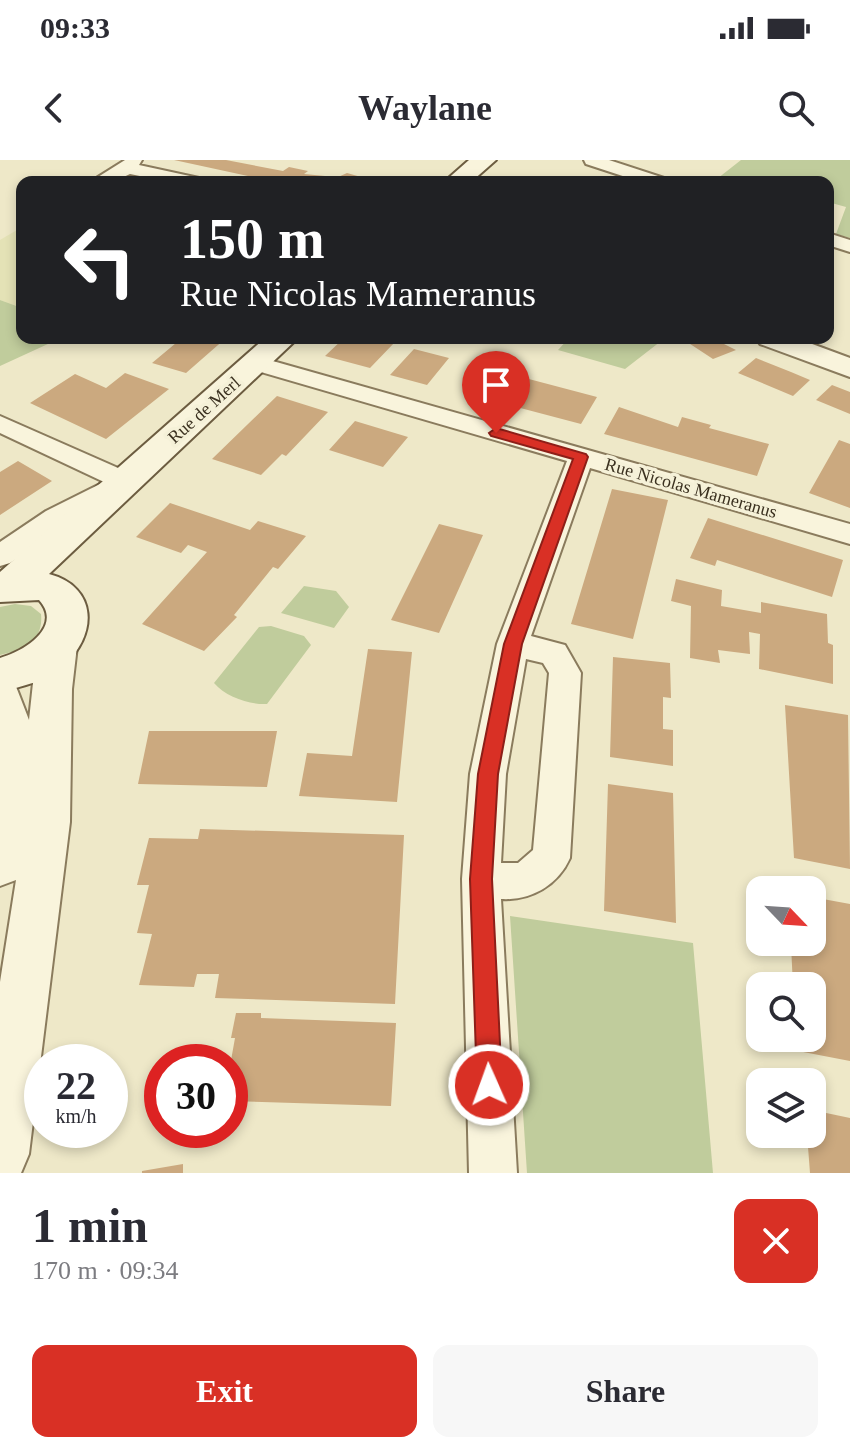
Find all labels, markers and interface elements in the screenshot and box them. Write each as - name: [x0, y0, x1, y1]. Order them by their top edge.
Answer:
- text: 09:33: [40, 11, 110, 44]
- icon: back: [32, 86, 76, 130]
- icon: search: [774, 86, 818, 130]
- text: Waylane: [358, 88, 492, 128]
- icon: left: [48, 208, 152, 312]
- text: 150 m: [180, 208, 325, 270]
- text: Rue Nicolas Mameranus: [180, 274, 536, 314]
- pin: [462, 351, 530, 433]
- icon: arrive: [474, 363, 518, 407]
- street label: Rue de Merl: [164, 372, 244, 448]
- street label: Rue Nicolas Mameranus: [603, 454, 779, 522]
- north arrow: [746, 876, 826, 956]
- map controls: [746, 876, 826, 1148]
- button: search: [746, 972, 826, 1052]
- position arrow: [447, 1043, 531, 1127]
- speed limit sign: 30: [144, 1044, 248, 1148]
- text: 22: [56, 1063, 96, 1108]
- button: layers: [746, 1068, 826, 1148]
- text: km/h: [55, 1105, 97, 1127]
- text: 1 min: [32, 1199, 148, 1252]
- button: close: [734, 1199, 818, 1283]
- text: 170 m · 09:34: [32, 1256, 179, 1285]
- button: Exit: [32, 1345, 417, 1437]
- button: Share: [433, 1345, 818, 1437]

